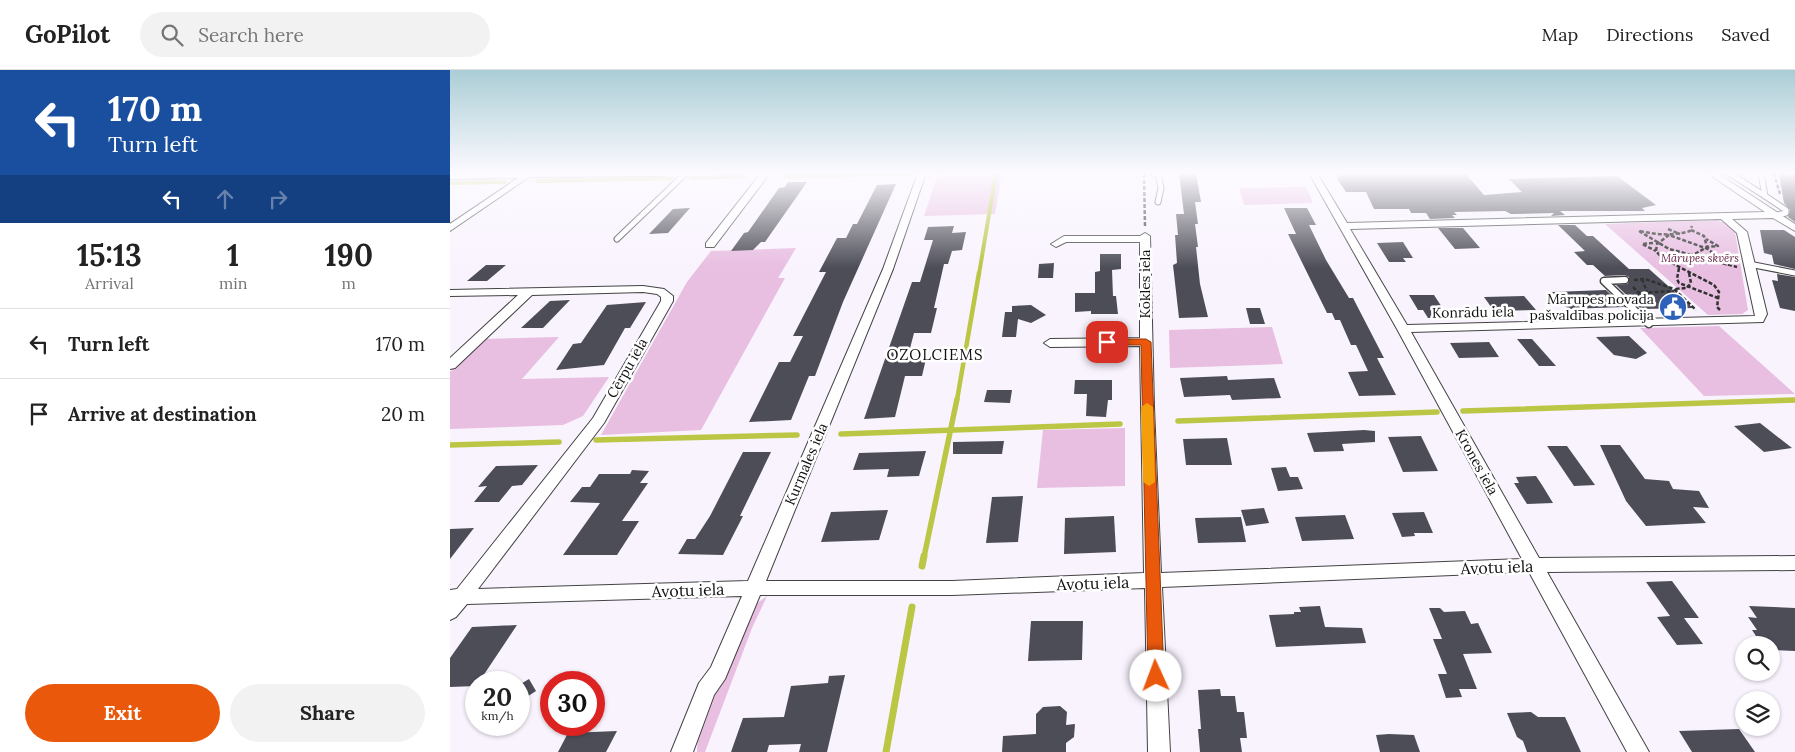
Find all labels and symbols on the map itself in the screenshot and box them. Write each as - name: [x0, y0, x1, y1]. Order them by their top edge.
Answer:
- street label: Kokles iela: [1136, 249, 1154, 319]
- park label: Mārupes skvērs: [1661, 251, 1739, 265]
- place label: Mārupes novada pašvaldības policija: [1530, 290, 1654, 324]
- public building icon: Mārupes novada pašvaldības policija: [1658, 292, 1688, 322]
- street label: Konrādu iela: [1432, 302, 1514, 322]
- pin: [1086, 321, 1128, 363]
- street label: Cērpu iela: [603, 335, 651, 401]
- district label: OZOLCIEMS: [886, 345, 984, 364]
- street label: Kurmales iela: [781, 420, 831, 508]
- street label: Krones iela: [1452, 426, 1502, 498]
- street label: Avotu iela: [1459, 556, 1534, 578]
- street label: Avotu iela: [1055, 572, 1130, 594]
- street label: Avotu iela: [650, 579, 725, 601]
- position arrow: [1129, 649, 1181, 701]
- speed limit sign: 30: [540, 671, 605, 736]

